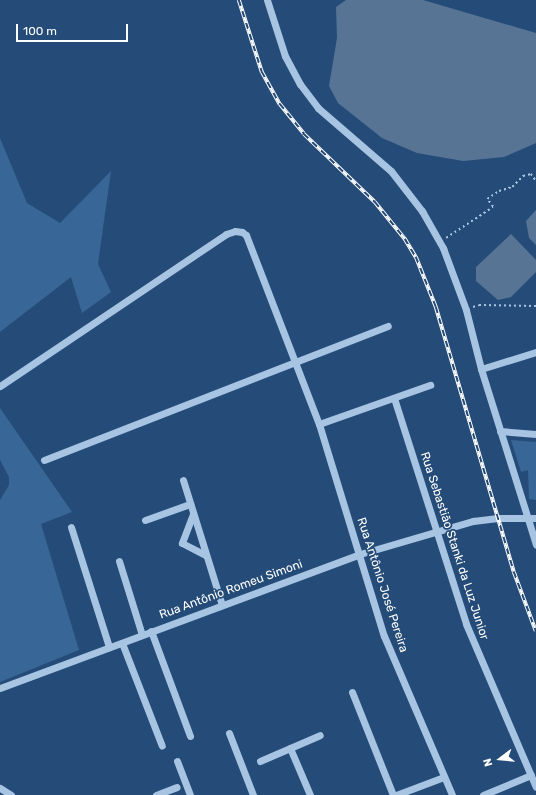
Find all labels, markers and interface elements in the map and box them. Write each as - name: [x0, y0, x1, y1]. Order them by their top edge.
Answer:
- scale bar: [18, 16, 130, 42]
- text: 100 m: [23, 24, 57, 38]
- street label: Rua Sebastião Stanki da Luz Junior: [417, 450, 491, 642]
- street label: Rua Antônio José Pereira: [353, 516, 411, 654]
- street label: Rua Antônio Romeu Simoni: [157, 557, 305, 623]
- north arrow: [480, 739, 520, 779]
- text: N: [481, 757, 495, 768]

